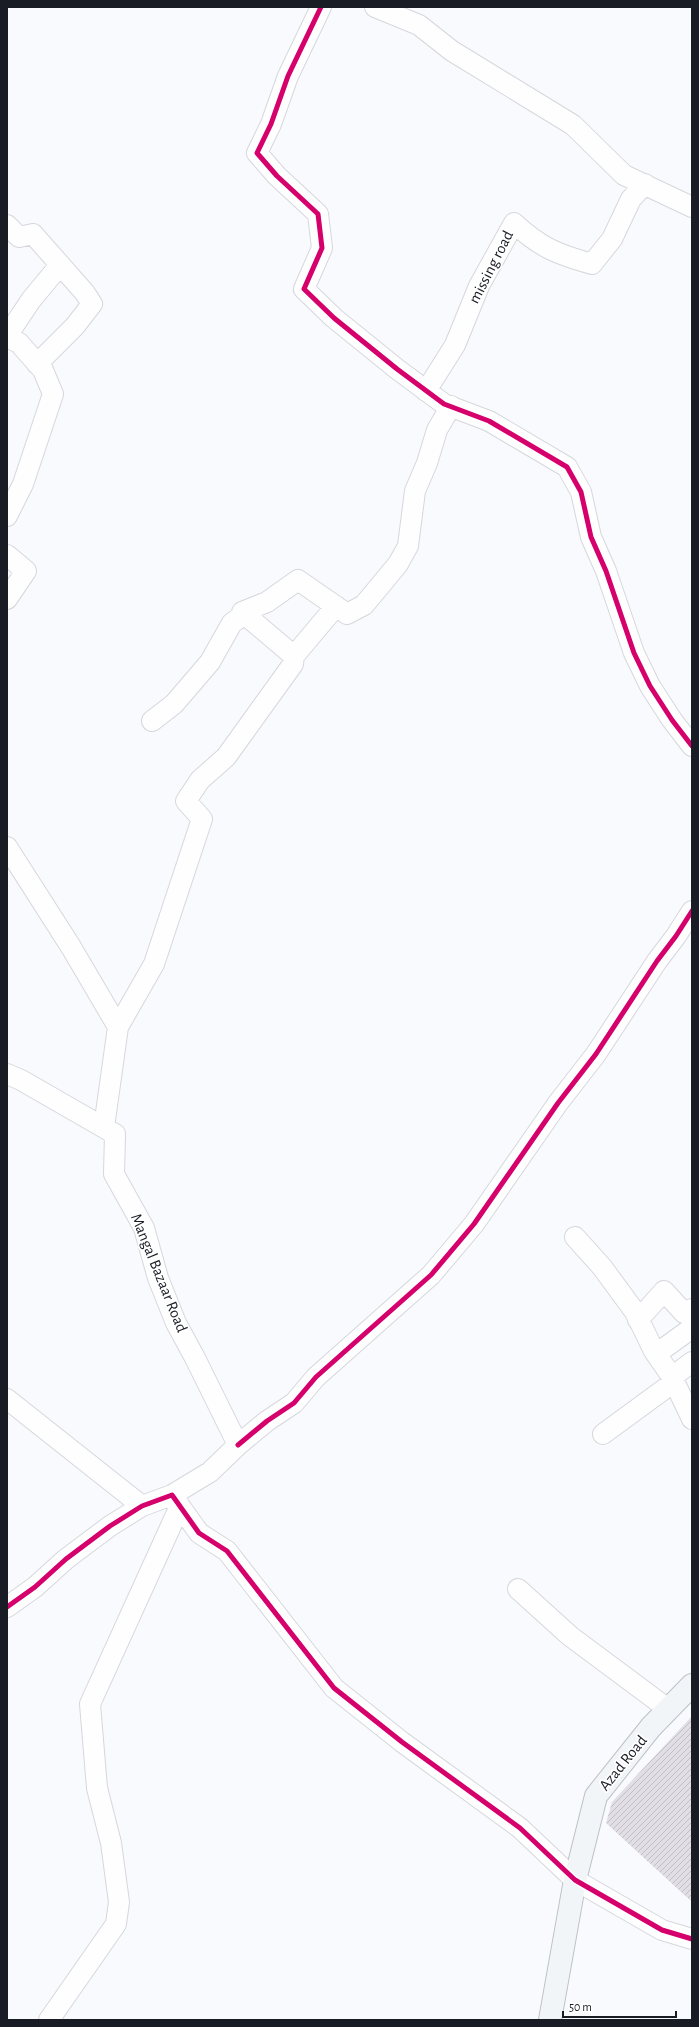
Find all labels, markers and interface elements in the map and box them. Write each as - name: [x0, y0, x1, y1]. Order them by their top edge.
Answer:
- street label: missing road: [466, 228, 516, 306]
- street label: Mangal Bazaar Road: [128, 1211, 190, 1335]
- street label: Azad Road: [596, 1732, 650, 1794]
- scale bar: [563, 1993, 676, 2019]
- text: 50 m: [569, 2001, 592, 2013]

